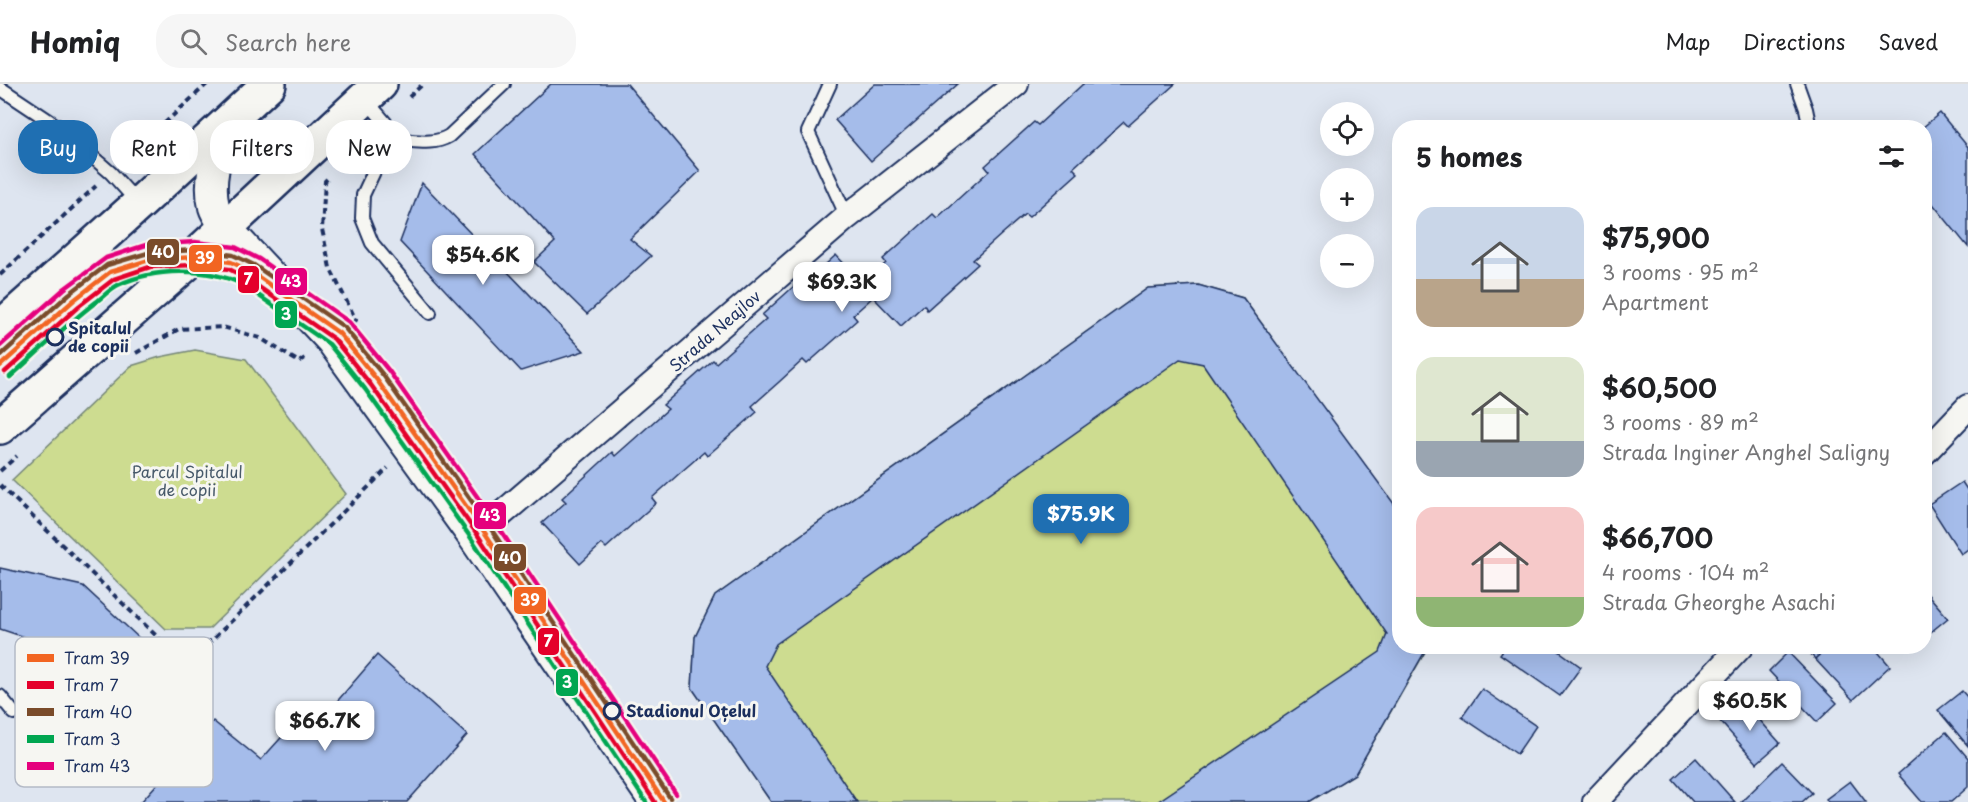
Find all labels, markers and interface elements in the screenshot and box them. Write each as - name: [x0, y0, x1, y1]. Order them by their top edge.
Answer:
- search box: [156, 14, 576, 68]
- text: Homiq: [30, 20, 120, 63]
- icon: search: [177, 25, 210, 58]
- text: Search here: [225, 25, 351, 58]
- text: Map: [1665, 25, 1710, 57]
- text: Directions: [1743, 25, 1845, 57]
- text: Saved: [1878, 25, 1938, 57]
- map controls: [1320, 102, 1374, 288]
- button: locate: [1320, 102, 1374, 156]
- chip: Buy: [18, 120, 98, 174]
- chip: Rent: [110, 120, 198, 174]
- chip: Filters: [210, 120, 314, 174]
- chip: New: [326, 120, 412, 174]
- text: 5 homes: [1416, 137, 1522, 176]
- icon: filters: [1875, 140, 1908, 173]
- button: +: [1320, 168, 1374, 222]
- text: $75,900: [1602, 218, 1710, 257]
- icon: home: [1464, 231, 1536, 303]
- button: −: [1320, 234, 1374, 288]
- pin: $54.6K: [434, 235, 532, 286]
- line badge: 40: [146, 238, 180, 266]
- text: 40: [152, 239, 175, 263]
- text: $54.6K: [446, 239, 520, 269]
- line badge: 39: [188, 244, 223, 273]
- text: 39: [195, 245, 215, 269]
- text: 3 rooms · 95 m²: [1602, 257, 1759, 287]
- pin: $69.3K: [793, 262, 891, 313]
- line badge: 7: [237, 265, 260, 294]
- text: 7: [243, 266, 253, 290]
- text: $69.3K: [807, 266, 877, 296]
- line badge: 43: [274, 267, 308, 296]
- text: 43: [280, 268, 302, 292]
- street label: Strada Neajlov: [663, 284, 765, 377]
- text: Apartment: [1602, 287, 1709, 317]
- line badge: 3: [274, 300, 298, 329]
- text: 3: [281, 301, 291, 325]
- place label: Spitalul de copii: [68, 315, 131, 357]
- marker: Spitalul de copii: [46, 328, 64, 346]
- text: $60,500: [1602, 368, 1717, 407]
- icon: home: [1464, 381, 1536, 453]
- text: 3 rooms · 89 m²: [1602, 407, 1759, 437]
- text: Strada Inginer Anghel Saligny: [1602, 437, 1890, 467]
- park label: Parcul Spitalul de copii: [131, 459, 243, 501]
- pin: $75.9K: [1032, 494, 1130, 545]
- text: $75.9K: [1047, 498, 1115, 528]
- line badge: 43: [473, 501, 507, 530]
- text: 43: [479, 502, 501, 526]
- text: $66,700: [1602, 518, 1713, 557]
- icon: home: [1464, 531, 1536, 603]
- line badge: 40: [493, 543, 527, 572]
- text: 40: [499, 545, 522, 569]
- text: 4 rooms · 104 m²: [1602, 557, 1769, 587]
- line badge: 39: [513, 586, 547, 615]
- text: 39: [520, 587, 540, 611]
- text: Strada Gheorghe Asachi: [1602, 587, 1836, 617]
- line badge: 7: [537, 627, 560, 656]
- text: 7: [543, 628, 553, 652]
- legend: [15, 637, 213, 787]
- text: Tram 39: [64, 645, 130, 669]
- line badge: 3: [555, 668, 579, 697]
- text: 3: [562, 669, 572, 693]
- text: Tram 7: [64, 672, 119, 696]
- pin: $60.5K: [1701, 681, 1799, 732]
- text: $60.5K: [1713, 685, 1787, 715]
- place label: Stadionul Oțelul: [626, 698, 756, 722]
- text: Tram 40: [64, 699, 132, 723]
- pin: $66.7K: [276, 701, 374, 752]
- marker: Stadionul Oțelul: [603, 702, 621, 720]
- text: $66.7K: [289, 705, 361, 735]
- text: Tram 3: [64, 726, 120, 750]
- text: Tram 43: [64, 753, 130, 777]

